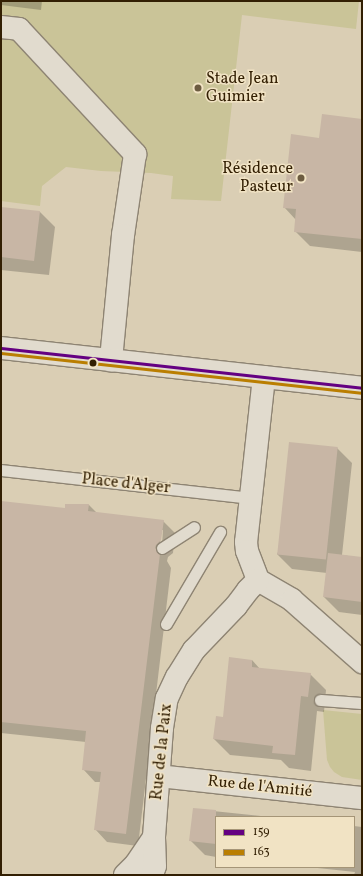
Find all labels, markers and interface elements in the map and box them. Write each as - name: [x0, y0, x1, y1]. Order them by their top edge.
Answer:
- place label: Stade Jean Guimier: [206, 69, 279, 107]
- marker: Stade Jean Guimier: [193, 83, 203, 93]
- place label: Résidence Pasteur: [222, 159, 293, 197]
- marker: Résidence Pasteur: [296, 173, 306, 183]
- unlabelled marker: [88, 358, 98, 368]
- street label: Place d'Alger: [81, 470, 171, 498]
- street label: Rue de la Paix: [147, 703, 177, 801]
- street label: Rue de l'Amitié: [207, 772, 313, 802]
- legend: [215, 816, 355, 868]
- text: 159: [253, 824, 269, 840]
- text: 163: [253, 844, 270, 860]

